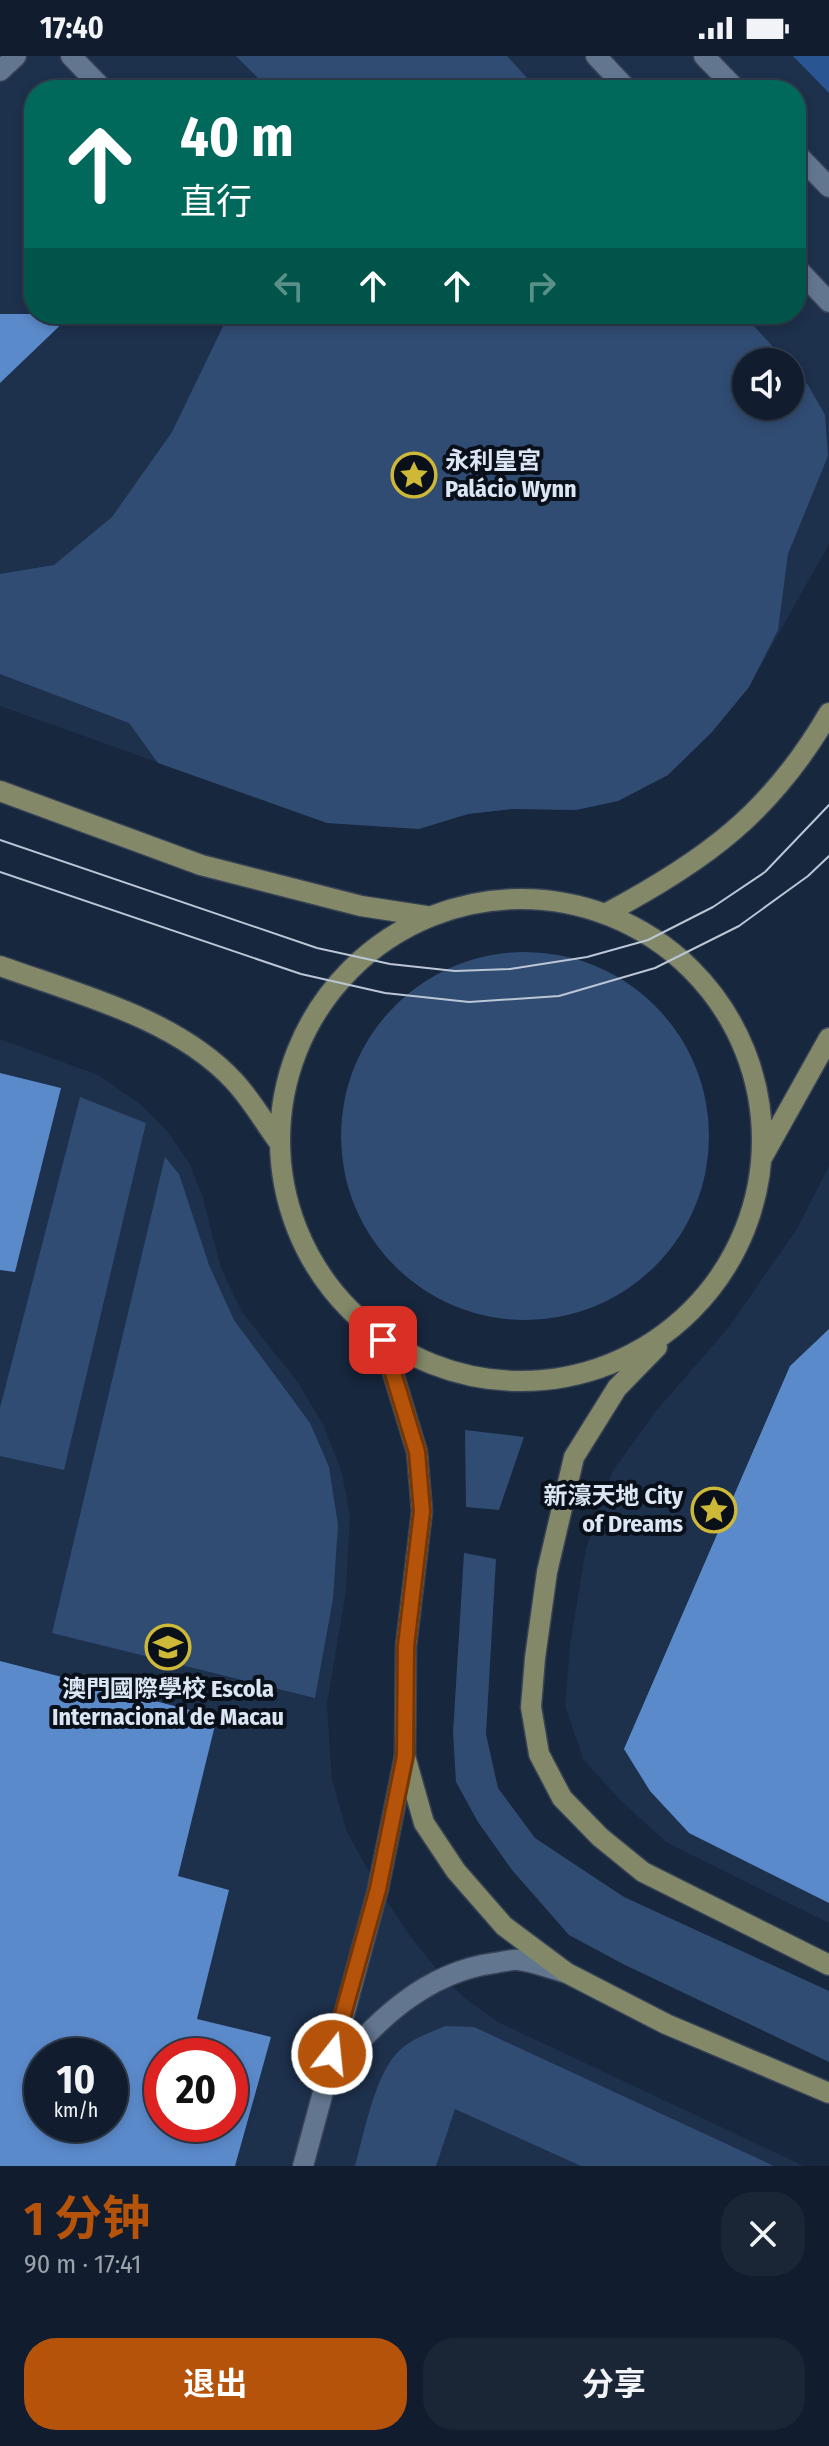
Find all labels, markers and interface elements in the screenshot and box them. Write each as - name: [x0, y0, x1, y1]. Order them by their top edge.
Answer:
- text: 17:40: [40, 10, 104, 46]
- text: 40 m: [180, 104, 294, 171]
- icon: ahead: [48, 112, 152, 216]
- text: 直行: [180, 180, 252, 224]
- icon: left: [267, 264, 311, 308]
- icon: ahead: [351, 264, 395, 308]
- icon: ahead: [435, 264, 479, 308]
- icon: right: [519, 264, 563, 308]
- map controls: [732, 348, 804, 420]
- button: sound: [732, 348, 804, 420]
- place label: 永利皇宮 Palácio Wynn: [445, 447, 577, 503]
- place icon: 永利皇宮 Palácio Wynn: [390, 451, 438, 499]
- pin: [349, 1306, 417, 1374]
- icon: arrive: [361, 1318, 405, 1362]
- place label: 新濠天地 City of Dreams: [543, 1482, 684, 1538]
- place icon: 新濠天地 City of Dreams: [690, 1486, 738, 1534]
- school or university icon: 澳門國際學校 Escola Internacional de Macau: [144, 1623, 192, 1671]
- place label: 澳門國際學校 Escola Internacional de Macau: [52, 1675, 284, 1731]
- position arrow: [290, 2012, 374, 2096]
- speed limit sign: 20: [144, 2038, 248, 2142]
- text: 10: [57, 2056, 95, 2104]
- text: km/h: [54, 2098, 98, 2122]
- text: 1 分钟: [24, 2190, 150, 2248]
- button: close: [721, 2192, 805, 2276]
- text: 90 m · 17:41: [24, 2249, 141, 2280]
- button: 退出: [24, 2338, 407, 2430]
- button: 分享: [423, 2338, 805, 2430]

